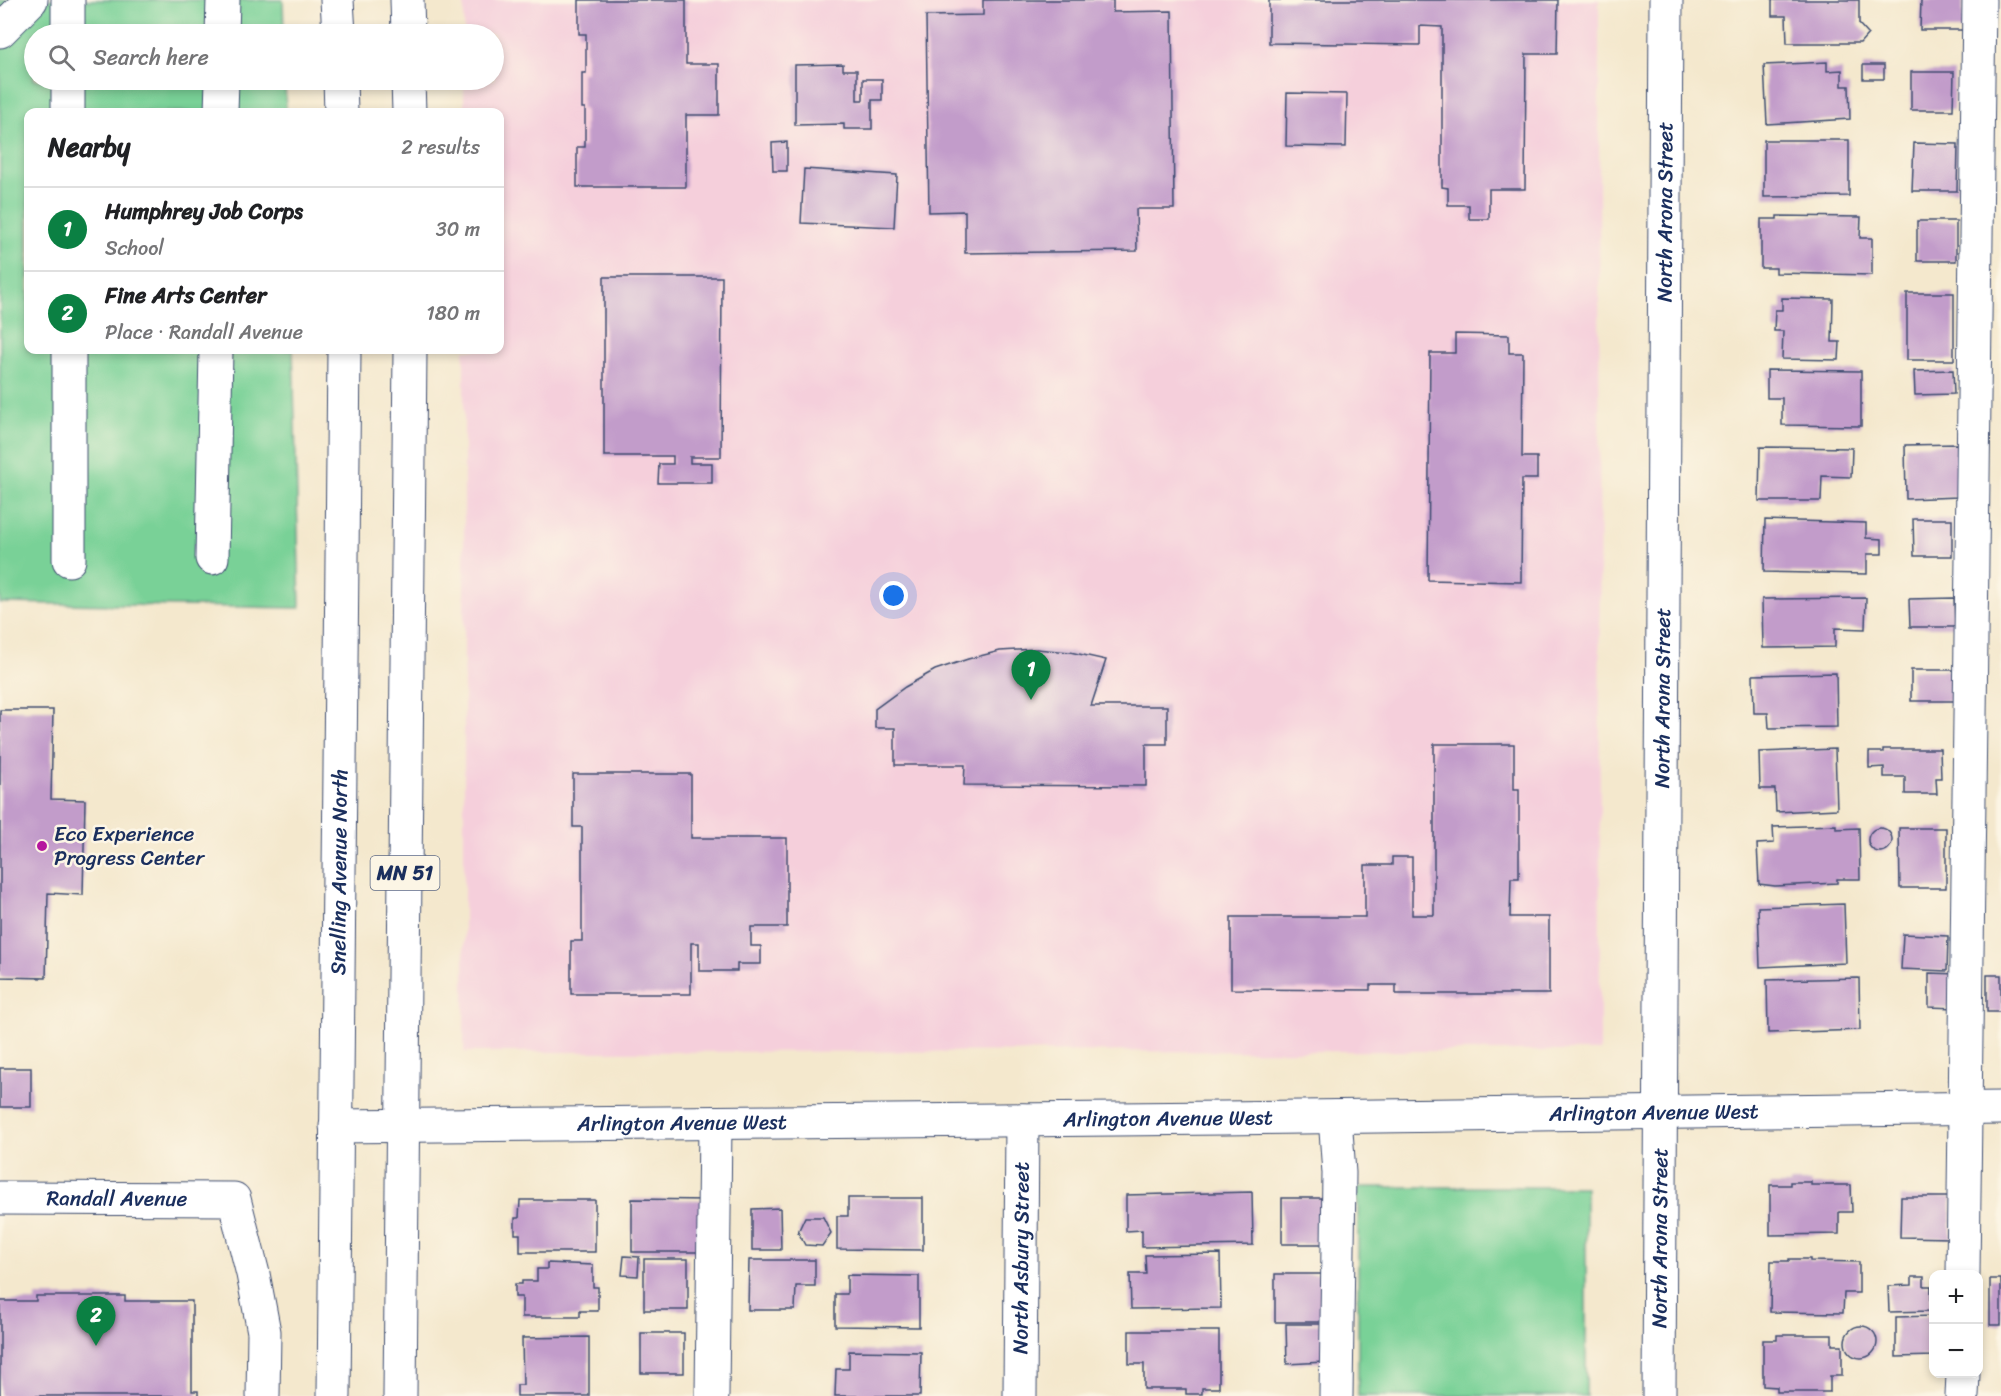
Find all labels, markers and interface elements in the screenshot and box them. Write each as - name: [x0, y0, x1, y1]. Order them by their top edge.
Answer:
- search box: [24, 24, 504, 90]
- text: Search here: [93, 38, 209, 77]
- icon: search: [45, 41, 78, 74]
- street label: North Arona Street: [1645, 122, 1684, 302]
- text: Nearby: [48, 124, 130, 170]
- text: 2 results: [401, 130, 480, 165]
- text: Humphrey Job Corps: [105, 192, 303, 231]
- text: 1: [63, 212, 72, 247]
- text: 30 m: [436, 212, 480, 247]
- text: School: [105, 231, 164, 266]
- text: Fine Arts Center: [105, 276, 266, 315]
- text: 2: [62, 296, 73, 331]
- text: 180 m: [426, 296, 480, 331]
- text: Place · Randall Avenue: [105, 315, 303, 350]
- your location: [879, 581, 908, 610]
- street label: North Arona Street: [1643, 608, 1682, 788]
- pin: 1: [1012, 650, 1050, 700]
- street label: Snelling Avenue North: [319, 769, 359, 975]
- place label: Eco Experience Progress Center: [54, 815, 205, 877]
- marker: Eco Experience Progress Center: [35, 839, 49, 853]
- road number: MN 51: [370, 856, 440, 890]
- street label: Arlington Avenue West: [1548, 1092, 1759, 1133]
- street label: Arlington Avenue West: [1062, 1098, 1273, 1138]
- street label: Arlington Avenue West: [576, 1103, 787, 1143]
- street label: North Arona Street: [1640, 1148, 1679, 1328]
- street label: North Asbury Street: [1001, 1162, 1041, 1354]
- street label: Randall Avenue: [46, 1179, 188, 1218]
- map controls: [1929, 1270, 1983, 1378]
- button: +: [1929, 1270, 1983, 1324]
- pin: 2: [76, 1296, 116, 1346]
- button: −: [1929, 1324, 1983, 1378]

